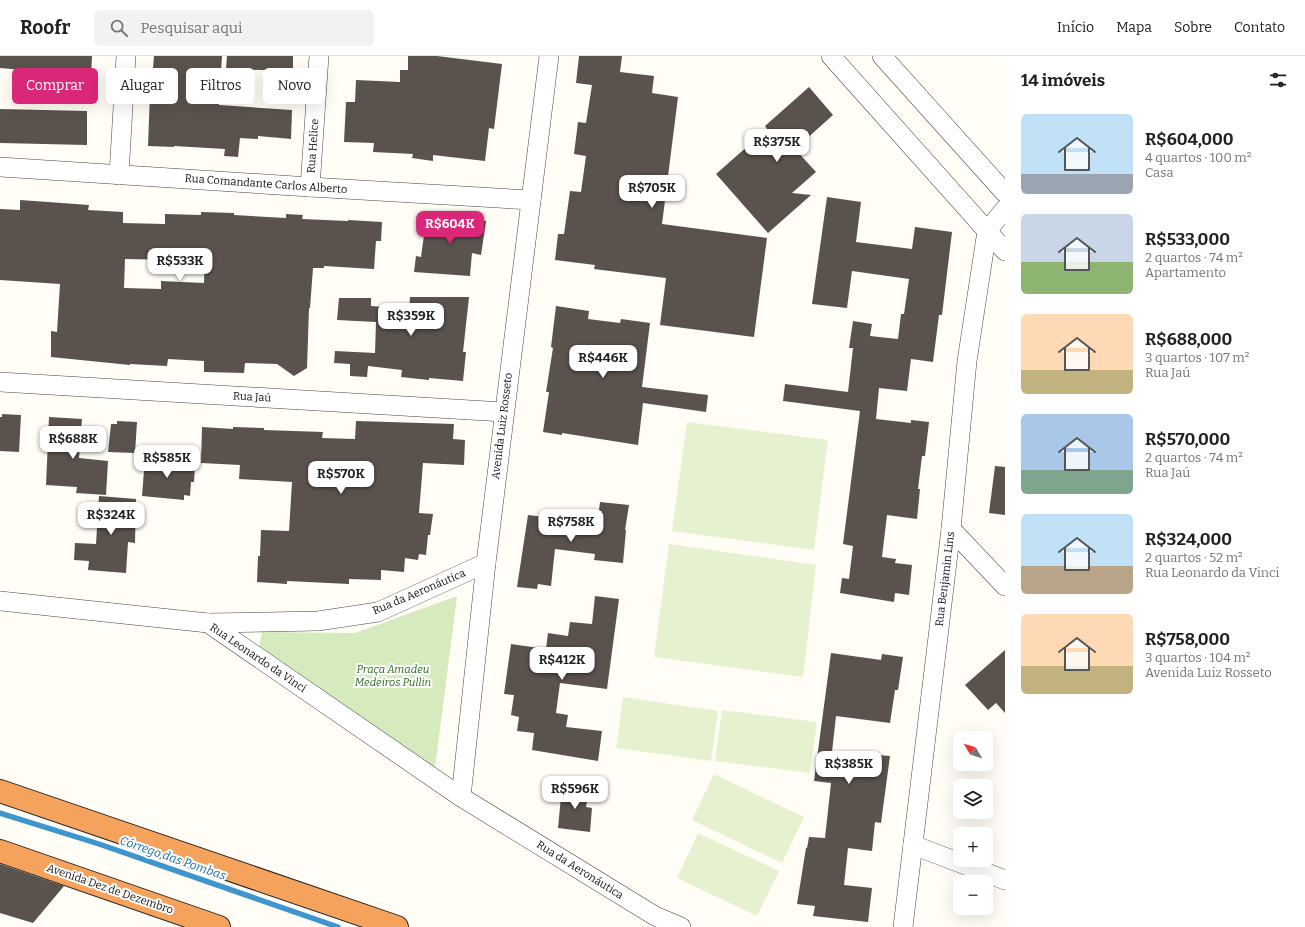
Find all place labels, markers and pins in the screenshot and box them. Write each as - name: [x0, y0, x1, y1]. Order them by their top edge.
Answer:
- pin: R$375K: [744, 129, 810, 163]
- pin: R$705K: [619, 175, 685, 209]
- pin: R$604K: [417, 211, 483, 245]
- pin: R$533K: [147, 248, 213, 282]
- pin: R$359K: [378, 303, 444, 337]
- pin: R$446K: [570, 345, 636, 379]
- pin: R$688K: [40, 426, 106, 460]
- pin: R$585K: [134, 445, 200, 479]
- pin: R$570K: [308, 461, 374, 495]
- pin: R$324K: [78, 502, 144, 536]
- pin: R$758K: [538, 509, 604, 543]
- pin: R$412K: [529, 647, 595, 681]
- pin: R$385K: [816, 751, 882, 785]
- pin: R$596K: [542, 776, 608, 810]

